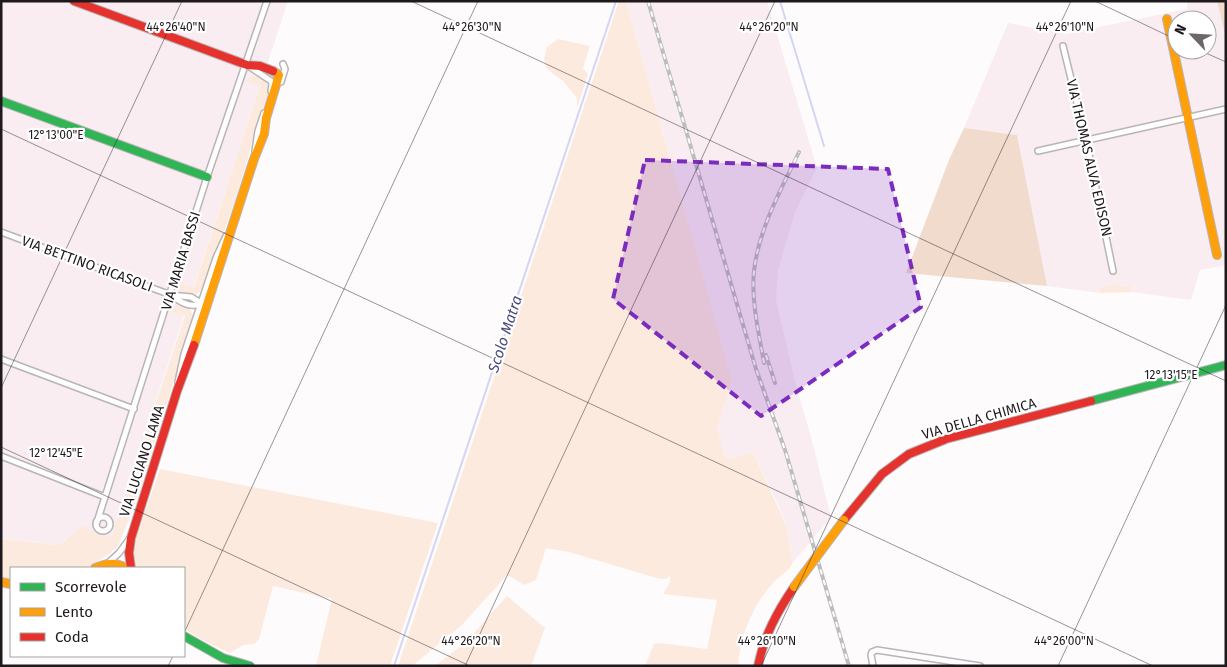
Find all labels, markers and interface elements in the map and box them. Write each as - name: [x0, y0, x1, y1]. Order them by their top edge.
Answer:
- north arrow: [1167, 10, 1217, 60]
- text: 44°26'40"N: [146, 20, 206, 34]
- text: 44°26'30"N: [442, 20, 502, 34]
- text: 44°26'20"N: [739, 20, 799, 34]
- text: 44°26'10"N: [1036, 20, 1094, 34]
- text: N: [1171, 22, 1190, 38]
- street label: VIA THOMAS ALVA EDISON: [1063, 78, 1115, 238]
- text: 12°13'00"E: [28, 128, 84, 142]
- street label: VIA MARIA BASSI: [158, 209, 204, 313]
- street label: VIA BETTINO RICASOLI: [19, 232, 155, 296]
- water label: Scolo Matra: [484, 293, 526, 376]
- text: 12°13'15"E: [1144, 368, 1198, 382]
- street label: VIA DELLA CHIMICA: [920, 395, 1038, 443]
- street label: VIA LUCIANO LAMA: [116, 403, 168, 519]
- text: 12°12'45"E: [29, 446, 83, 460]
- legend: [10, 567, 185, 657]
- text: Scorrevole: [55, 578, 127, 596]
- text: Lento: [55, 603, 93, 621]
- text: Coda: [55, 628, 89, 646]
- text: 44°26'20"N: [441, 634, 501, 648]
- text: 44°26'10"N: [738, 634, 796, 648]
- text: 44°26'00"N: [1034, 634, 1094, 648]

